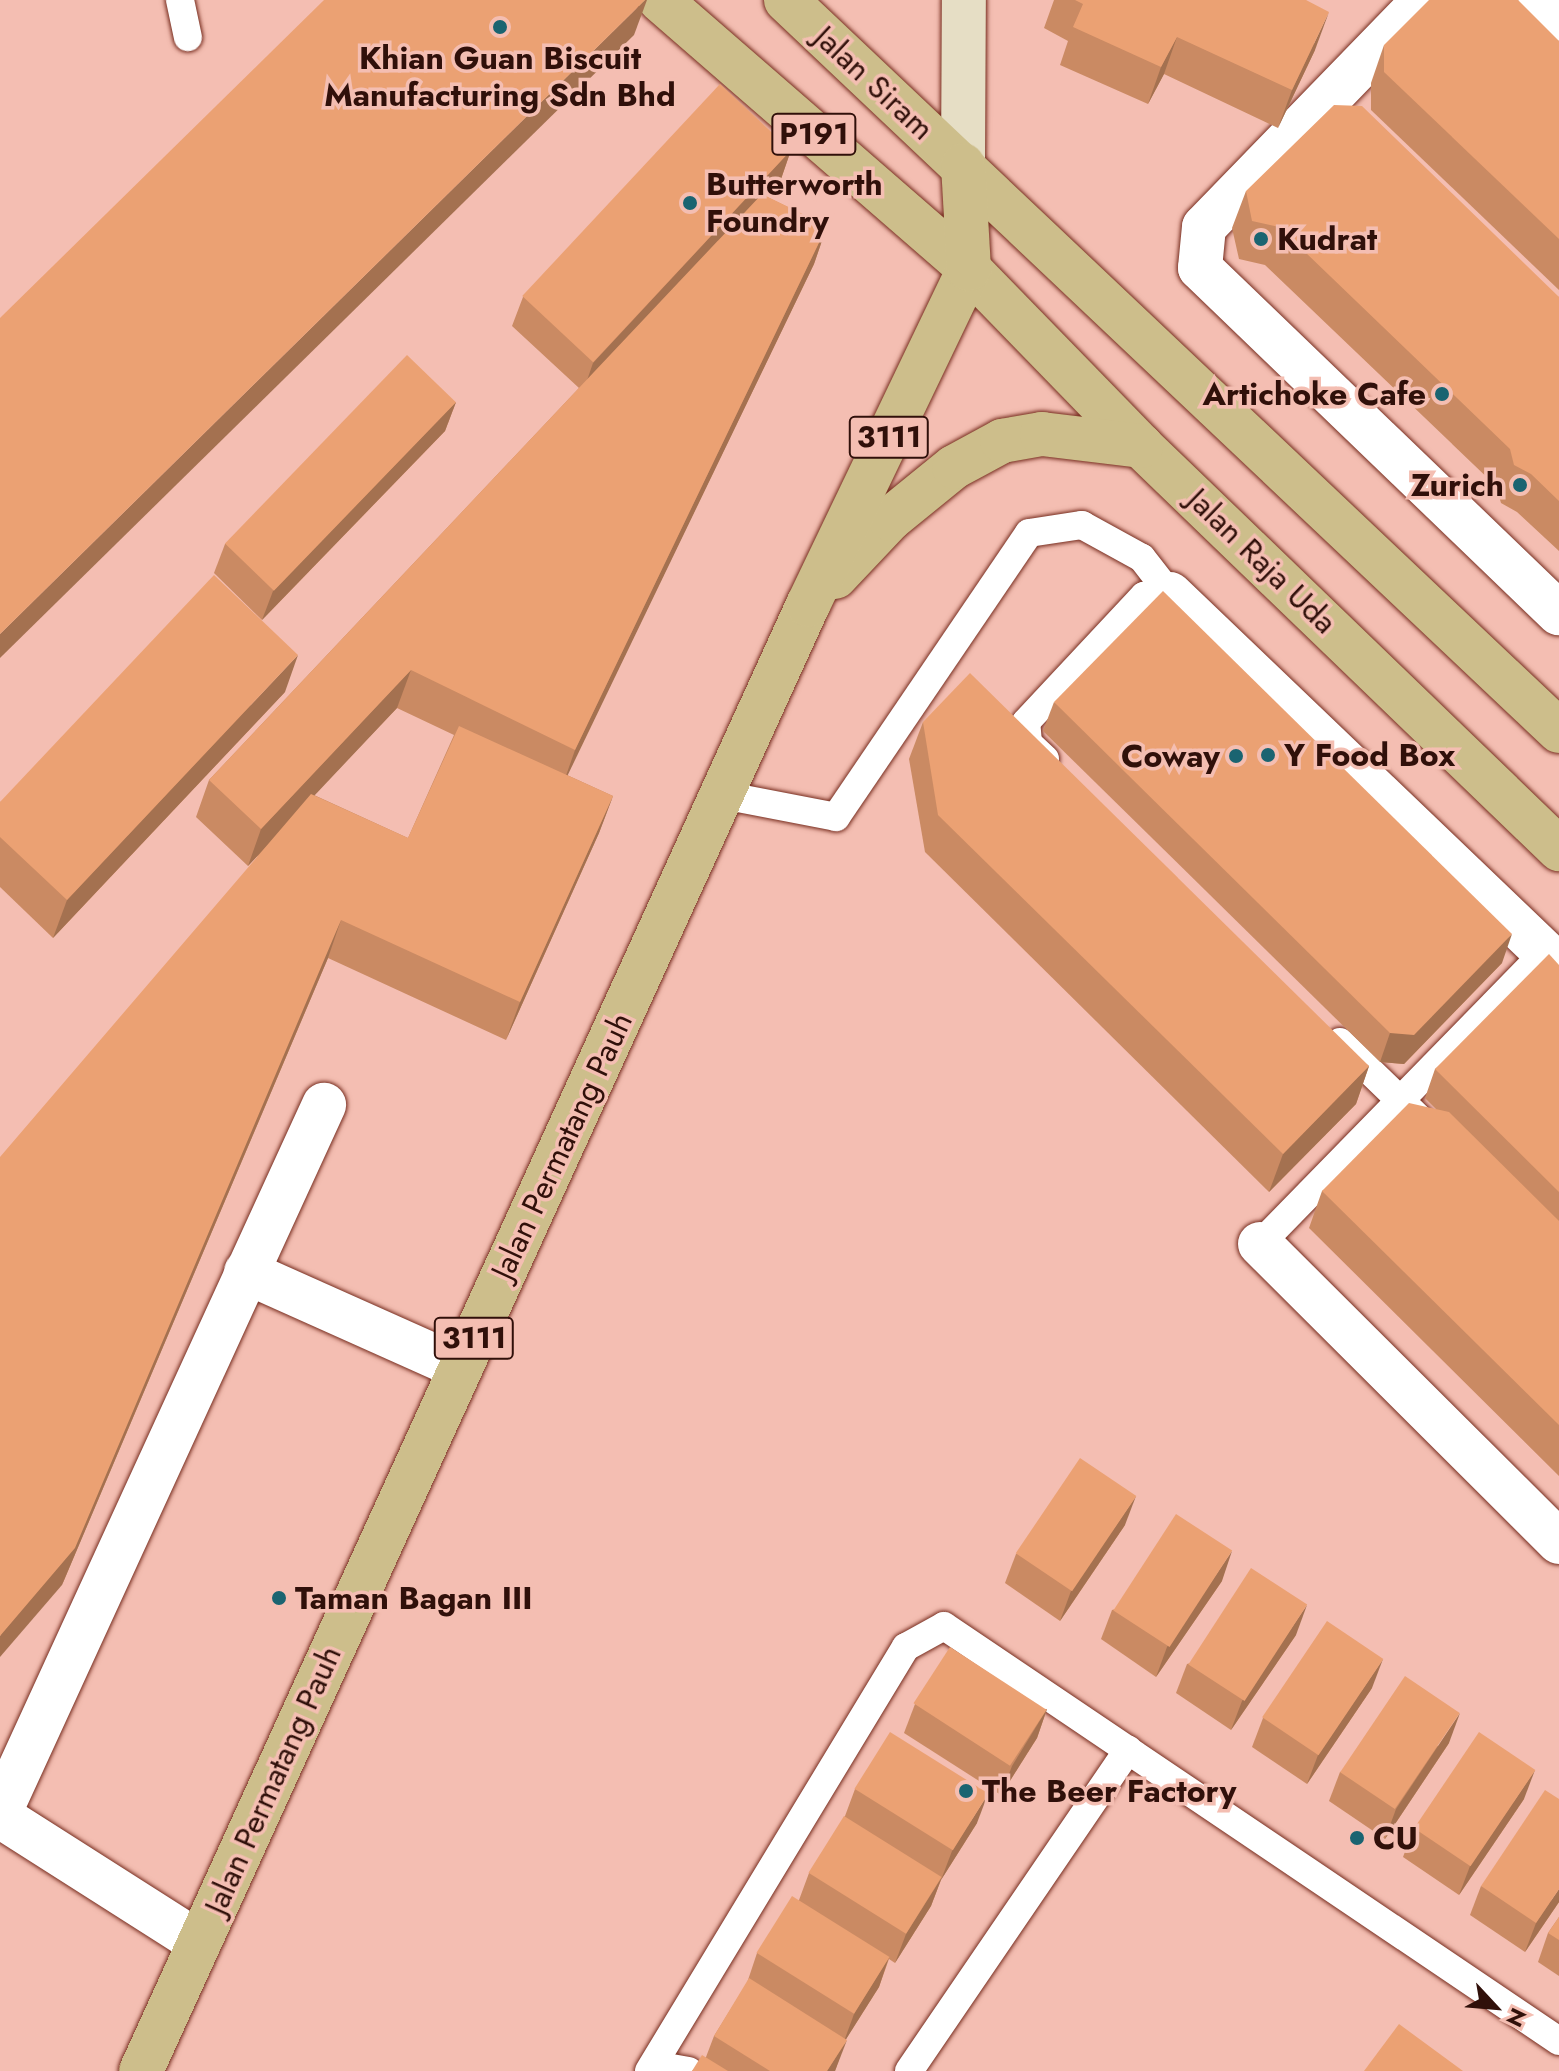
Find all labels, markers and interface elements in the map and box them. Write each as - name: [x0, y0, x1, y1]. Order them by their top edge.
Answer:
- marker: Khian Guan Biscuit Manufacturing Sdn Bhd: [491, 18, 509, 36]
- street label: Jalan Siram: [806, 18, 942, 148]
- place label: Khian Guan Biscuit Manufacturing Sdn Bhd: [324, 40, 676, 115]
- road number: P191: [770, 108, 858, 160]
- place label: Butterworth Foundry: [706, 166, 883, 241]
- marker: Butterworth Foundry: [681, 194, 699, 212]
- place label: Kudrat: [1277, 220, 1377, 258]
- marker: Kudrat: [1252, 230, 1270, 248]
- place label: Artichoke Cafe: [1202, 375, 1426, 413]
- marker: Artichoke Cafe: [1433, 385, 1451, 403]
- road number: 3111: [847, 411, 931, 463]
- place label: Zurich: [1411, 466, 1504, 504]
- marker: Zurich: [1511, 476, 1529, 494]
- street label: Jalan Raja Uda: [1180, 480, 1344, 642]
- place label: Y Food Box: [1284, 736, 1455, 774]
- place label: Coway: [1121, 737, 1220, 775]
- marker: Y Food Box: [1259, 746, 1277, 764]
- marker: Coway: [1227, 747, 1245, 765]
- street label: Jalan Permatang Pauh: [483, 1007, 641, 1285]
- road number: 3111: [432, 1312, 516, 1364]
- place label: Taman Bagan III: [295, 1579, 532, 1617]
- marker: Taman Bagan III: [270, 1589, 288, 1607]
- street label: Jalan Permatang Pauh: [197, 1640, 349, 1920]
- place label: The Beer Factory: [982, 1772, 1236, 1810]
- marker: The Beer Factory: [957, 1782, 975, 1800]
- place label: CU: [1373, 1819, 1418, 1857]
- marker: CU: [1348, 1829, 1366, 1847]
- north arrow: [1455, 1967, 1535, 2047]
- text: N: [1498, 2003, 1535, 2032]

